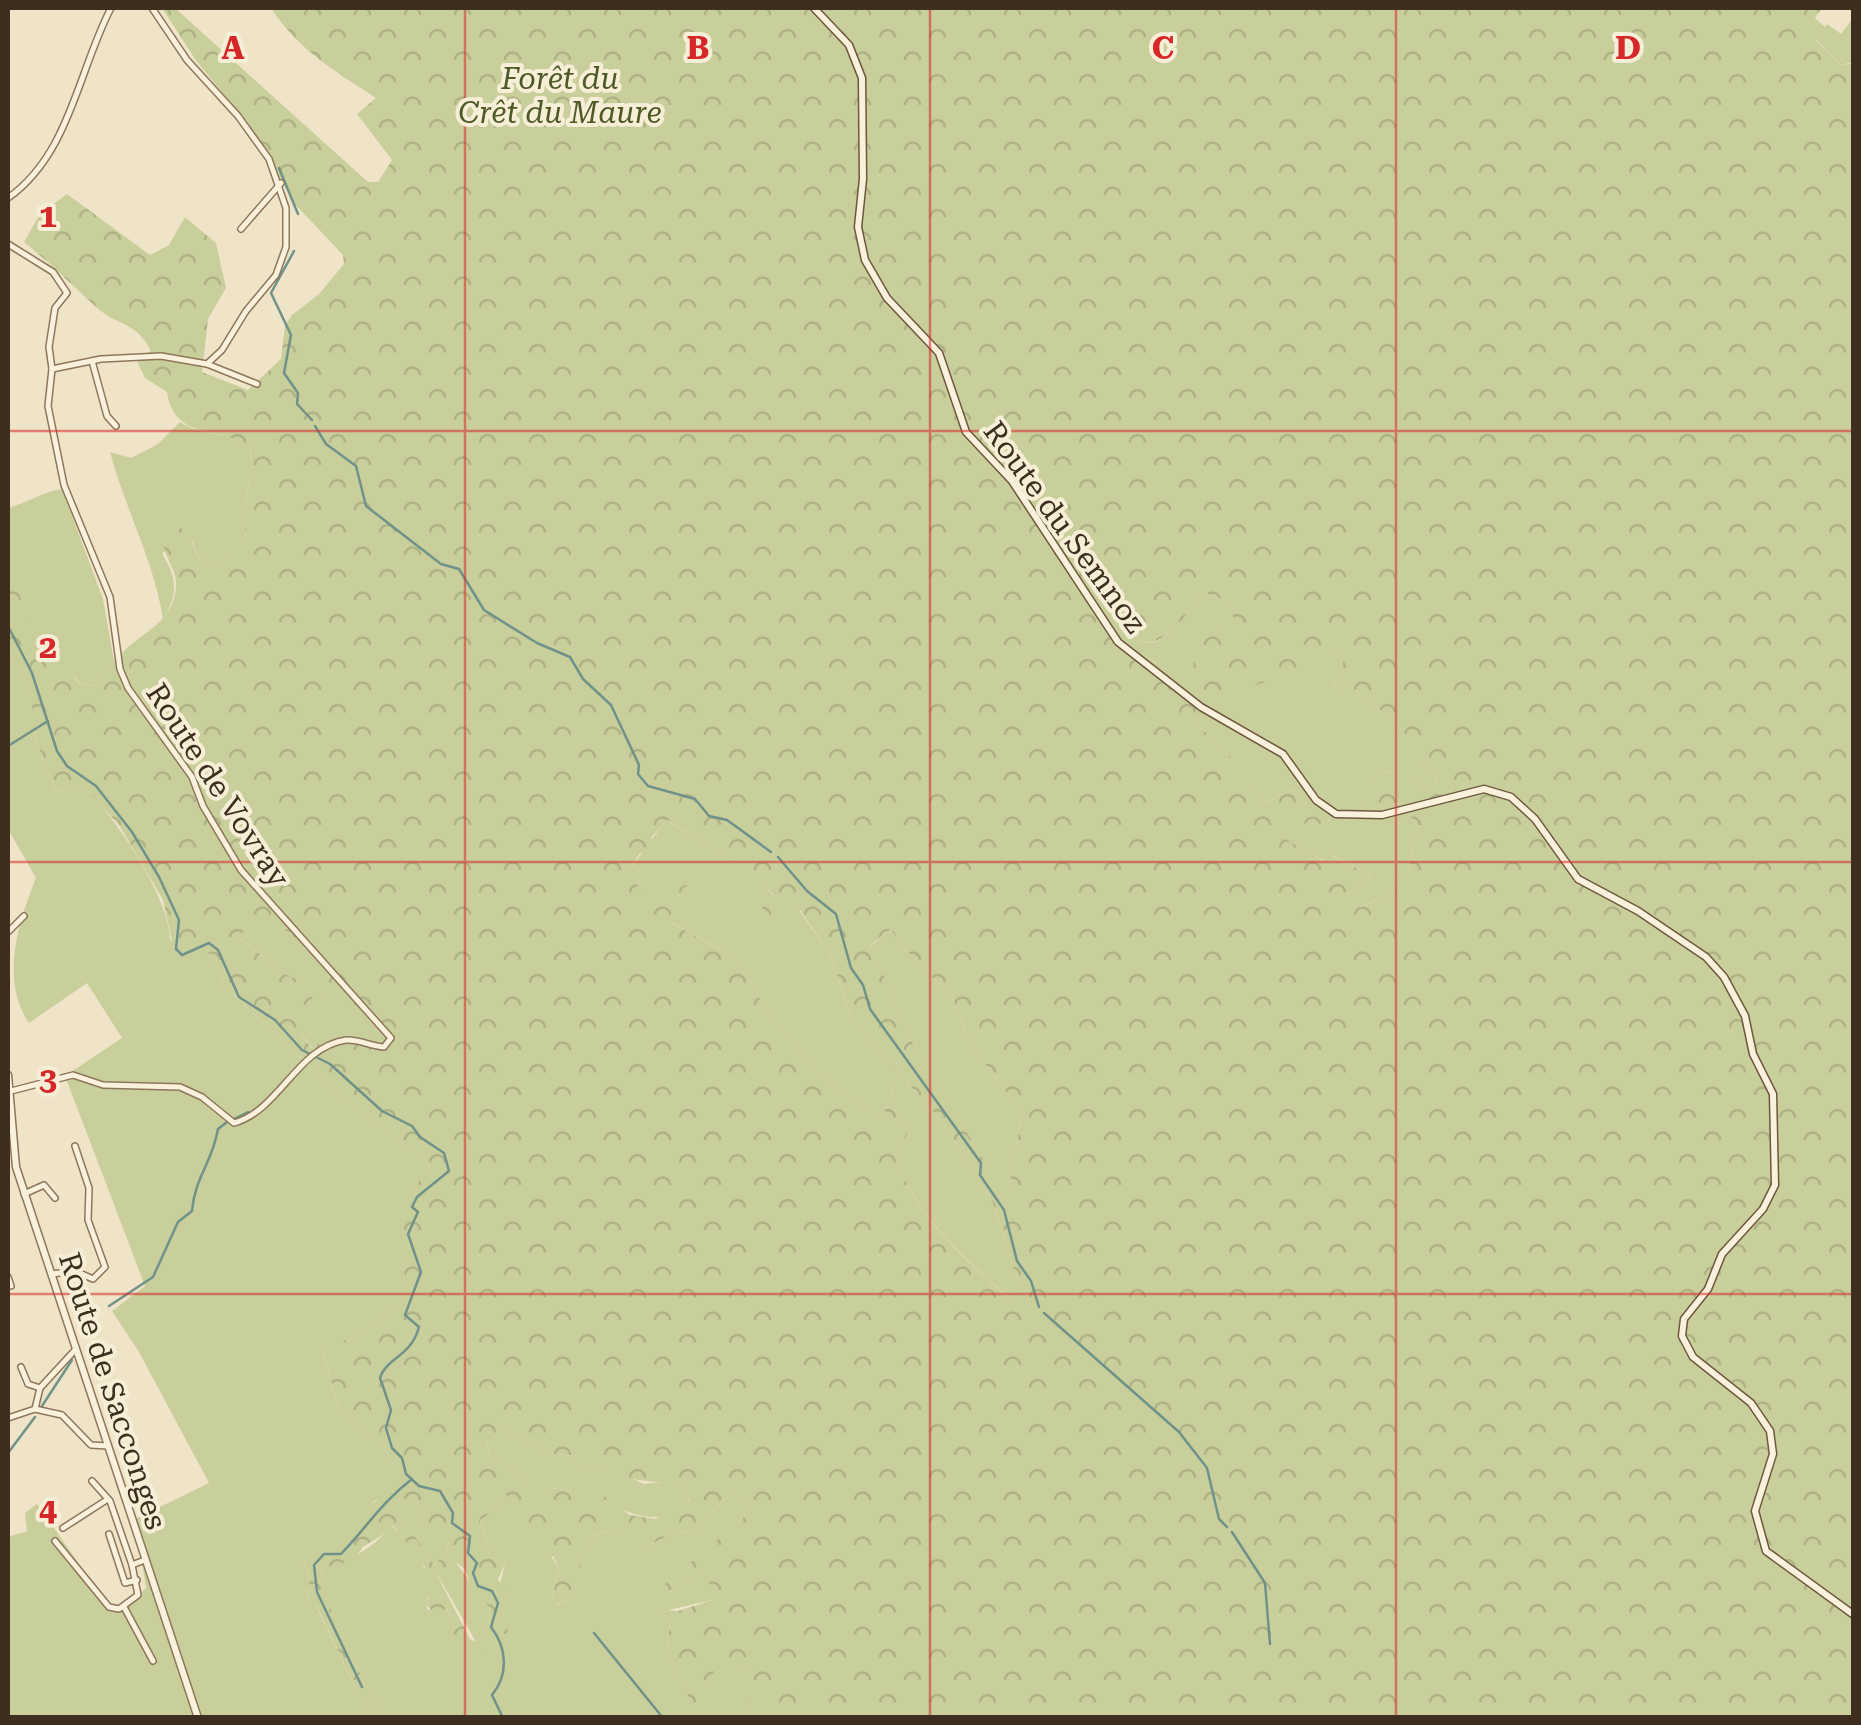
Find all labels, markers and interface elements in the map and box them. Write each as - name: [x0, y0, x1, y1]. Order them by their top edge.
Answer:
- text: A: [221, 29, 245, 67]
- text: B: [686, 29, 710, 67]
- text: C: [1152, 29, 1174, 67]
- text: D: [1615, 29, 1641, 67]
- park label: Forêt du Crêt du Maure: [458, 61, 662, 130]
- text: 1: [39, 197, 57, 235]
- street label: Route du Semnoz: [977, 414, 1153, 640]
- text: 2: [39, 628, 57, 666]
- street label: Route de Vovray: [139, 677, 297, 894]
- text: 3: [39, 1060, 57, 1098]
- street label: Route de Sacconges: [52, 1248, 174, 1534]
- text: 4: [39, 1491, 57, 1529]

